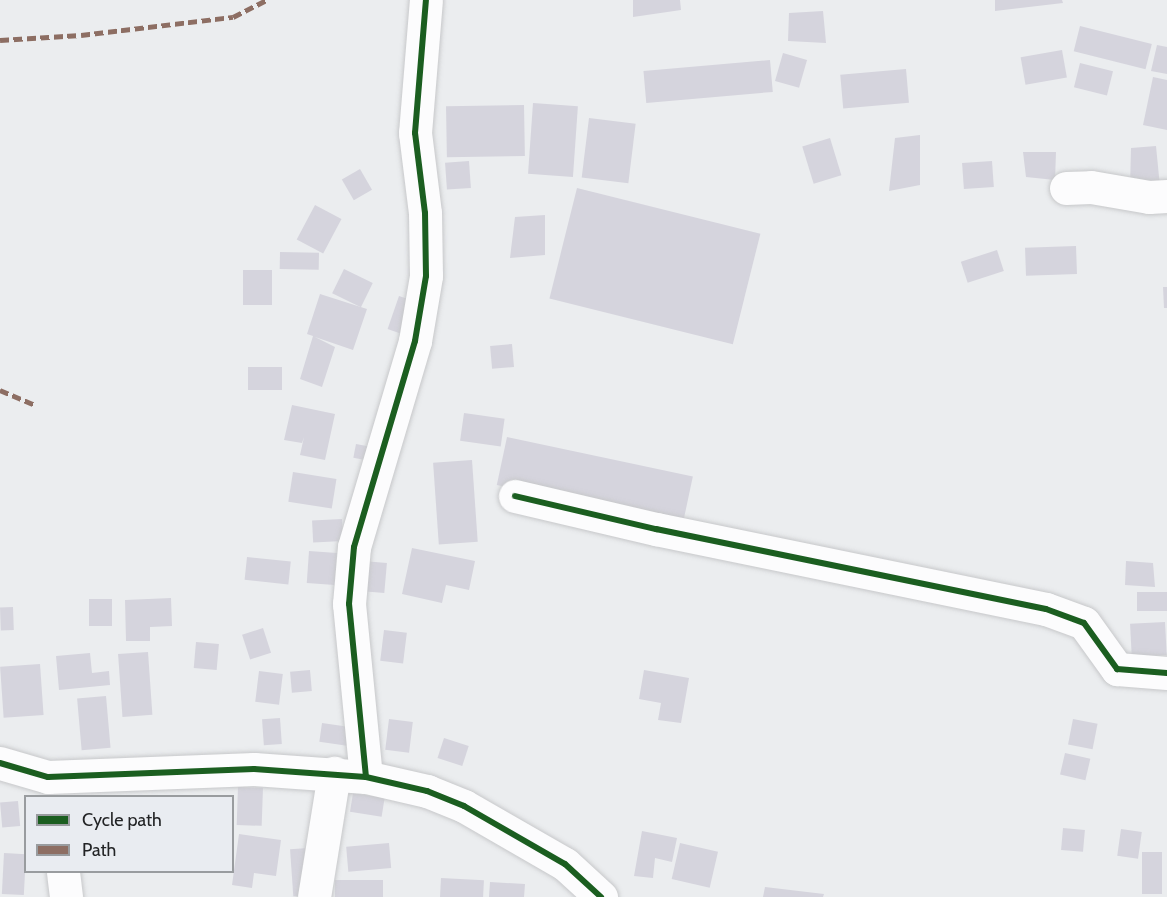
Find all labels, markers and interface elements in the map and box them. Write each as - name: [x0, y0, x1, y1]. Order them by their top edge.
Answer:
- legend: [24, 795, 234, 873]
- text: Cycle path: [82, 809, 162, 831]
- text: Path: [82, 839, 116, 861]

